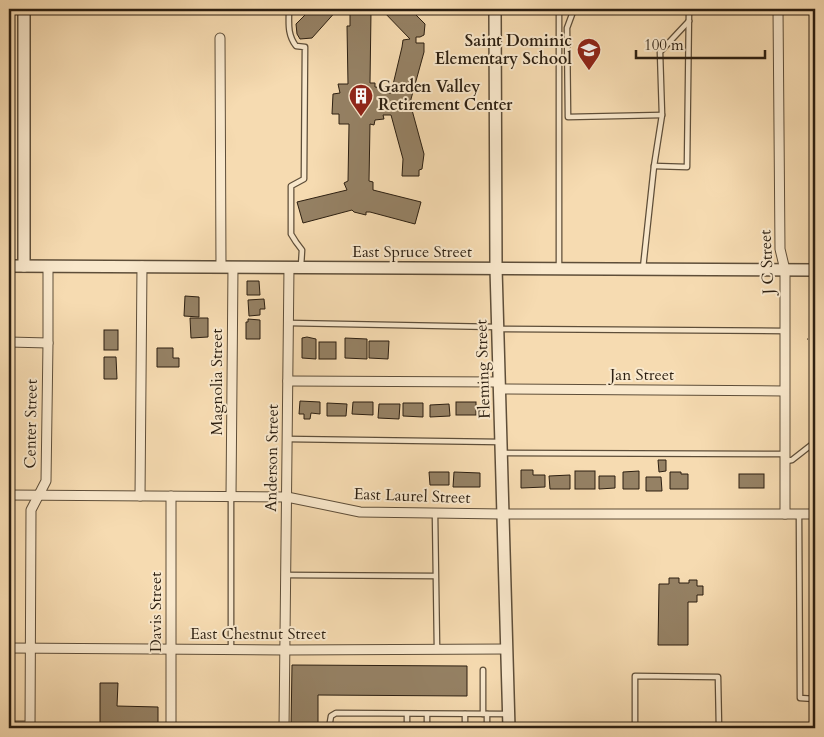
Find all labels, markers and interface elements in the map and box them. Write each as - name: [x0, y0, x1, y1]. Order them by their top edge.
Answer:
- scale bar: [636, 28, 765, 60]
- place label: Saint Dominic Elementary School: [435, 30, 572, 70]
- text: 100 m: [644, 35, 684, 55]
- school or university icon: Saint Dominic Elementary School: [576, 37, 602, 71]
- place label: Garden Valley Retirement Center: [378, 76, 513, 116]
- building icon: Garden Valley Retirement Center: [348, 83, 374, 117]
- street label: J C Street: [754, 229, 780, 297]
- street label: East Spruce Street: [352, 241, 472, 263]
- street label: Fleming Street: [470, 319, 496, 419]
- street label: Magnolia Street: [206, 329, 228, 435]
- street label: Jan Street: [608, 364, 674, 386]
- street label: Center Street: [19, 379, 43, 469]
- street label: Anderson Street: [260, 404, 284, 512]
- street label: East Laurel Street: [353, 483, 471, 509]
- street label: Davis Street: [145, 572, 167, 652]
- street label: East Chestnut Street: [190, 623, 326, 645]

